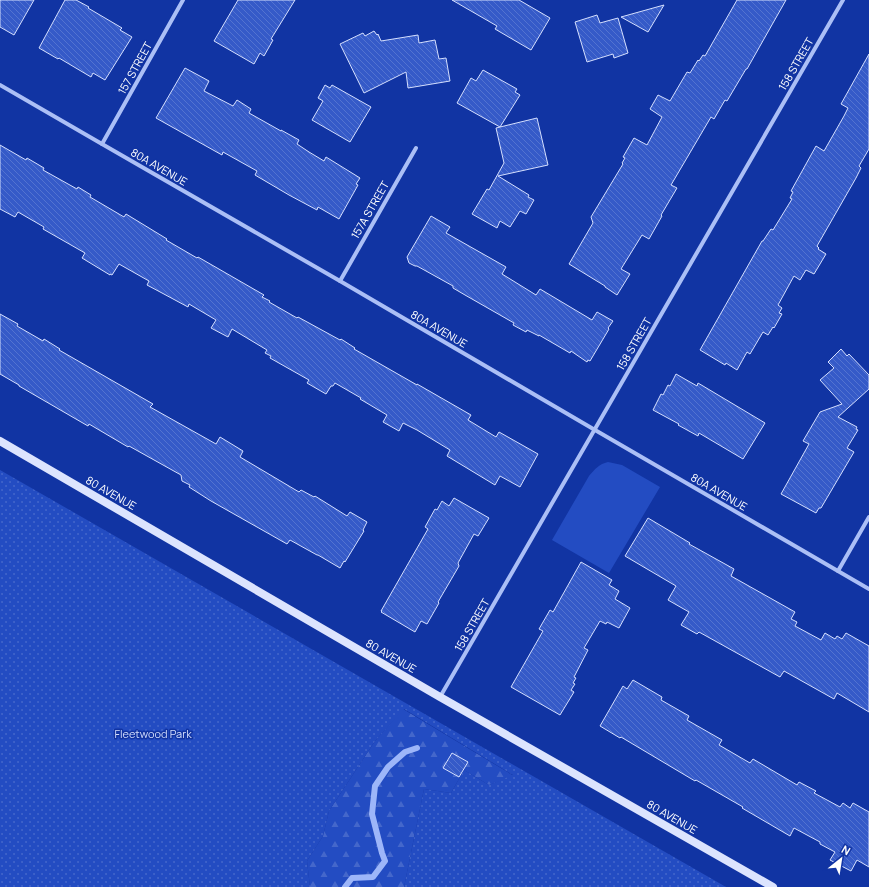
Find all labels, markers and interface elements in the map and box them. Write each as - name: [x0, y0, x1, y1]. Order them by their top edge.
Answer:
- street label: 158 STREET: [774, 34, 817, 93]
- street label: 157 STREET: [114, 38, 155, 97]
- street label: 80A AVENUE: [128, 144, 190, 189]
- street label: 157A STREET: [347, 178, 392, 241]
- street label: 80A AVENUE: [408, 306, 470, 351]
- street label: 158 STREET: [612, 314, 655, 373]
- street label: 80A AVENUE: [688, 469, 750, 514]
- street label: 80 AVENUE: [83, 472, 139, 513]
- street label: 158 STREET: [450, 595, 493, 654]
- street label: 80 AVENUE: [363, 635, 419, 676]
- park label: Fleetwood Park: [114, 726, 192, 741]
- street label: 80 AVENUE: [644, 796, 700, 837]
- north arrow: [821, 839, 861, 879]
- text: N: [839, 841, 854, 858]

